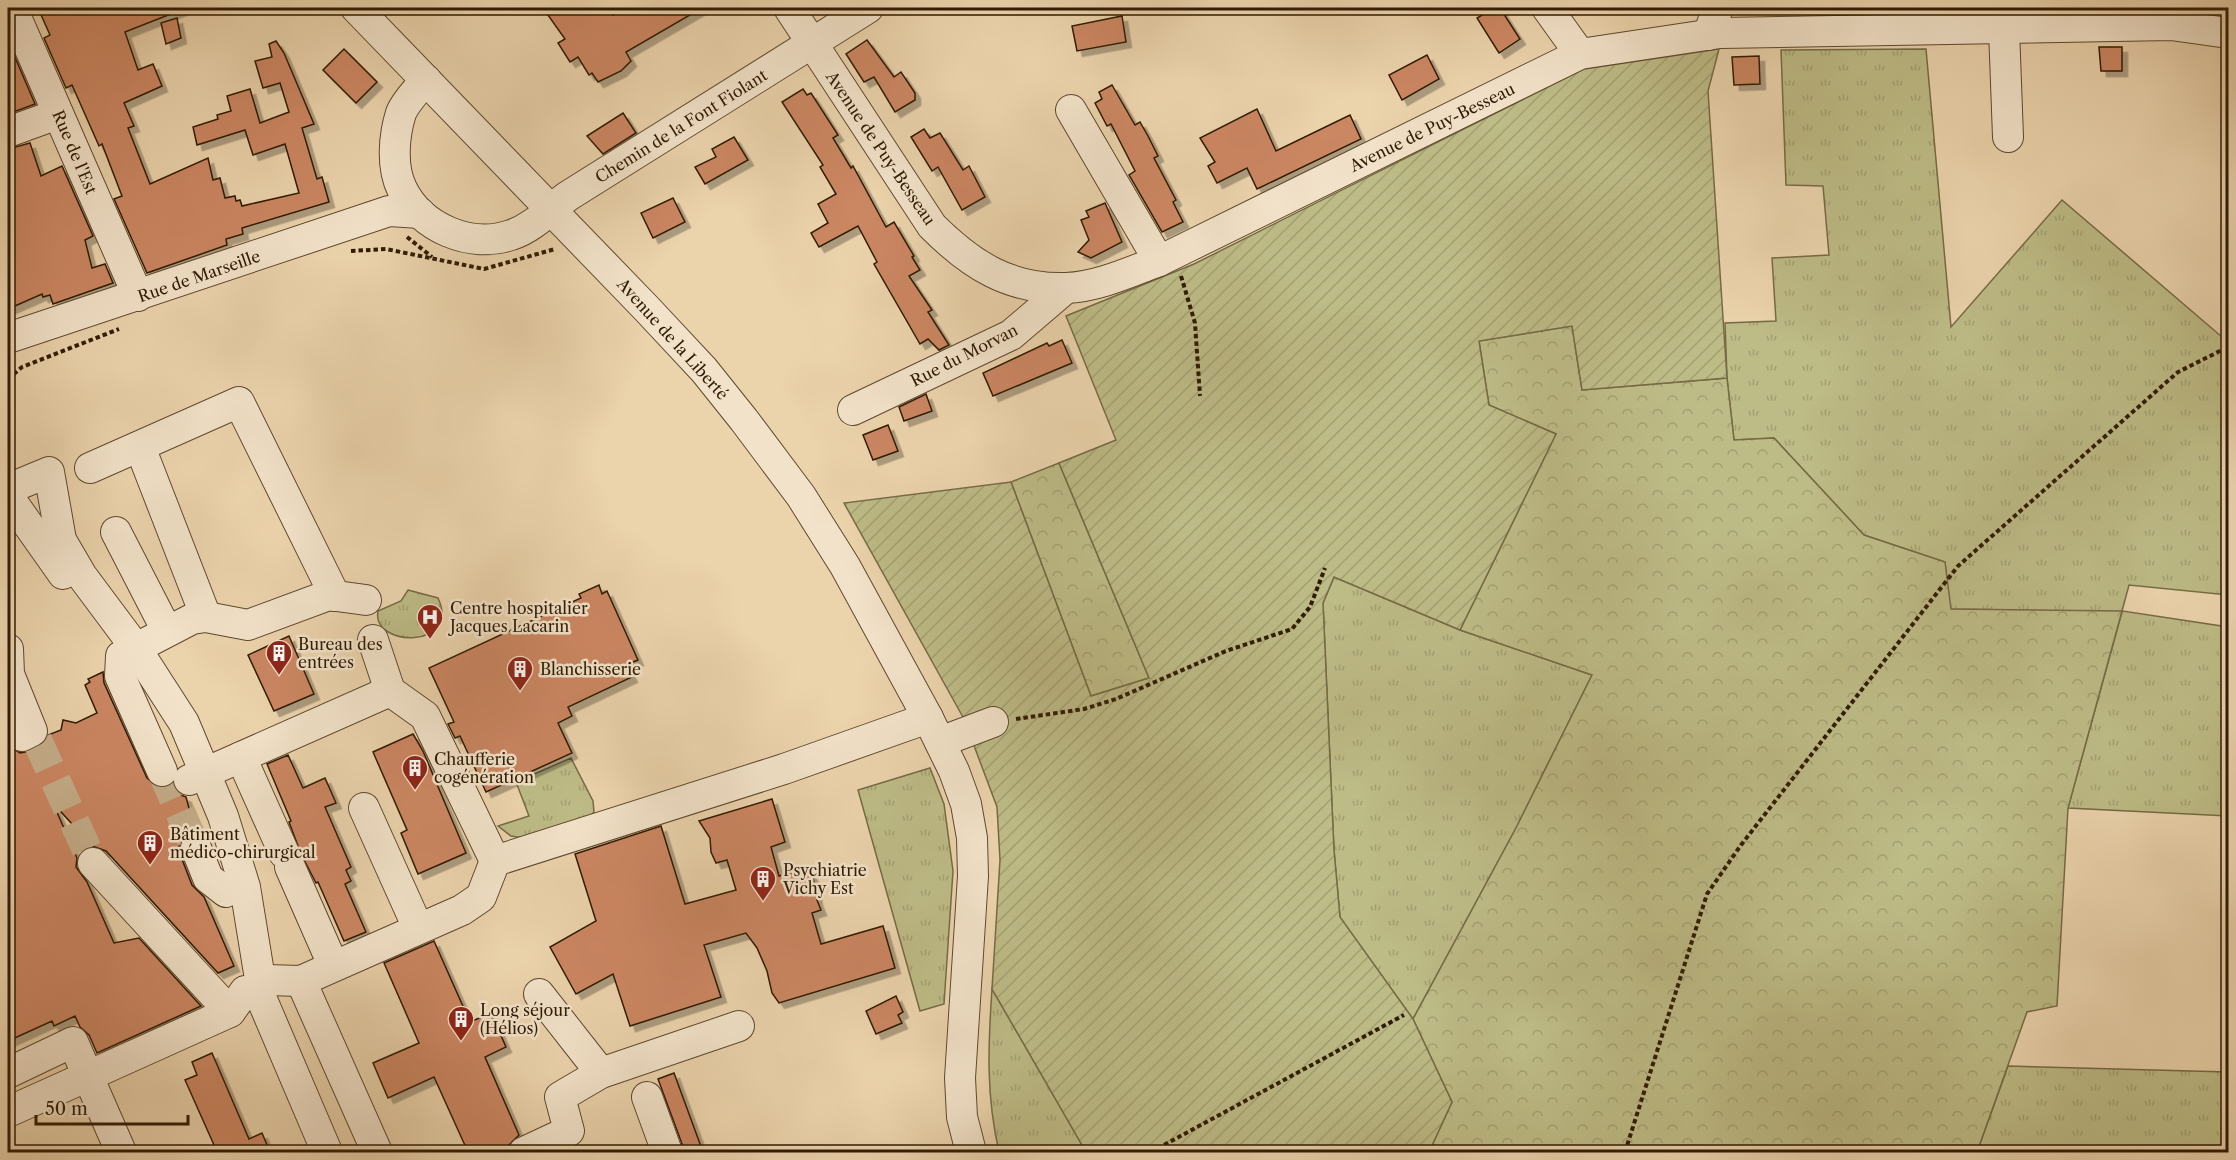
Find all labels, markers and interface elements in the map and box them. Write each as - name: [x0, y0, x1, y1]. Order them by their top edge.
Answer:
- street label: Chemin de la Font Fiolant: [591, 65, 771, 187]
- street label: Avenue de Puy-Besseau: [821, 66, 940, 229]
- street label: Avenue de Puy-Besseau: [1345, 78, 1518, 176]
- street label: Rue de l'Est: [48, 107, 102, 197]
- street label: Rue de Marseille: [135, 246, 263, 306]
- street label: Avenue de la Liberté: [612, 273, 733, 404]
- street label: Rue du Morvan: [907, 319, 1021, 391]
- place label: Centre hospitalier Jacques Lacarin: [447, 598, 588, 636]
- hospital icon: Centre hospitalier Jacques Lacarin: [415, 602, 445, 640]
- place label: Bureau des entrées: [298, 634, 383, 672]
- building icon: Bureau des entrées: [264, 638, 294, 676]
- building icon: Blanchisserie: [505, 654, 535, 692]
- place label: Blanchisserie: [540, 659, 641, 679]
- place label: Chaufferie cogénération: [434, 749, 534, 787]
- building icon: Chaufferie cogénération: [400, 753, 430, 791]
- place label: Bâtiment médico-chirurgical: [170, 824, 316, 862]
- building icon: Bâtiment médico-chirurgical: [135, 828, 165, 866]
- place label: Psychiatrie Vichy Est: [782, 860, 867, 898]
- building icon: Psychiatrie Vichy Est: [748, 864, 778, 902]
- place label: Long séjour (Hélios): [480, 1000, 570, 1038]
- building icon: Long séjour (Hélios): [446, 1004, 476, 1042]
- scale bar: [36, 1088, 188, 1126]
- text: 50 m: [45, 1098, 88, 1120]

